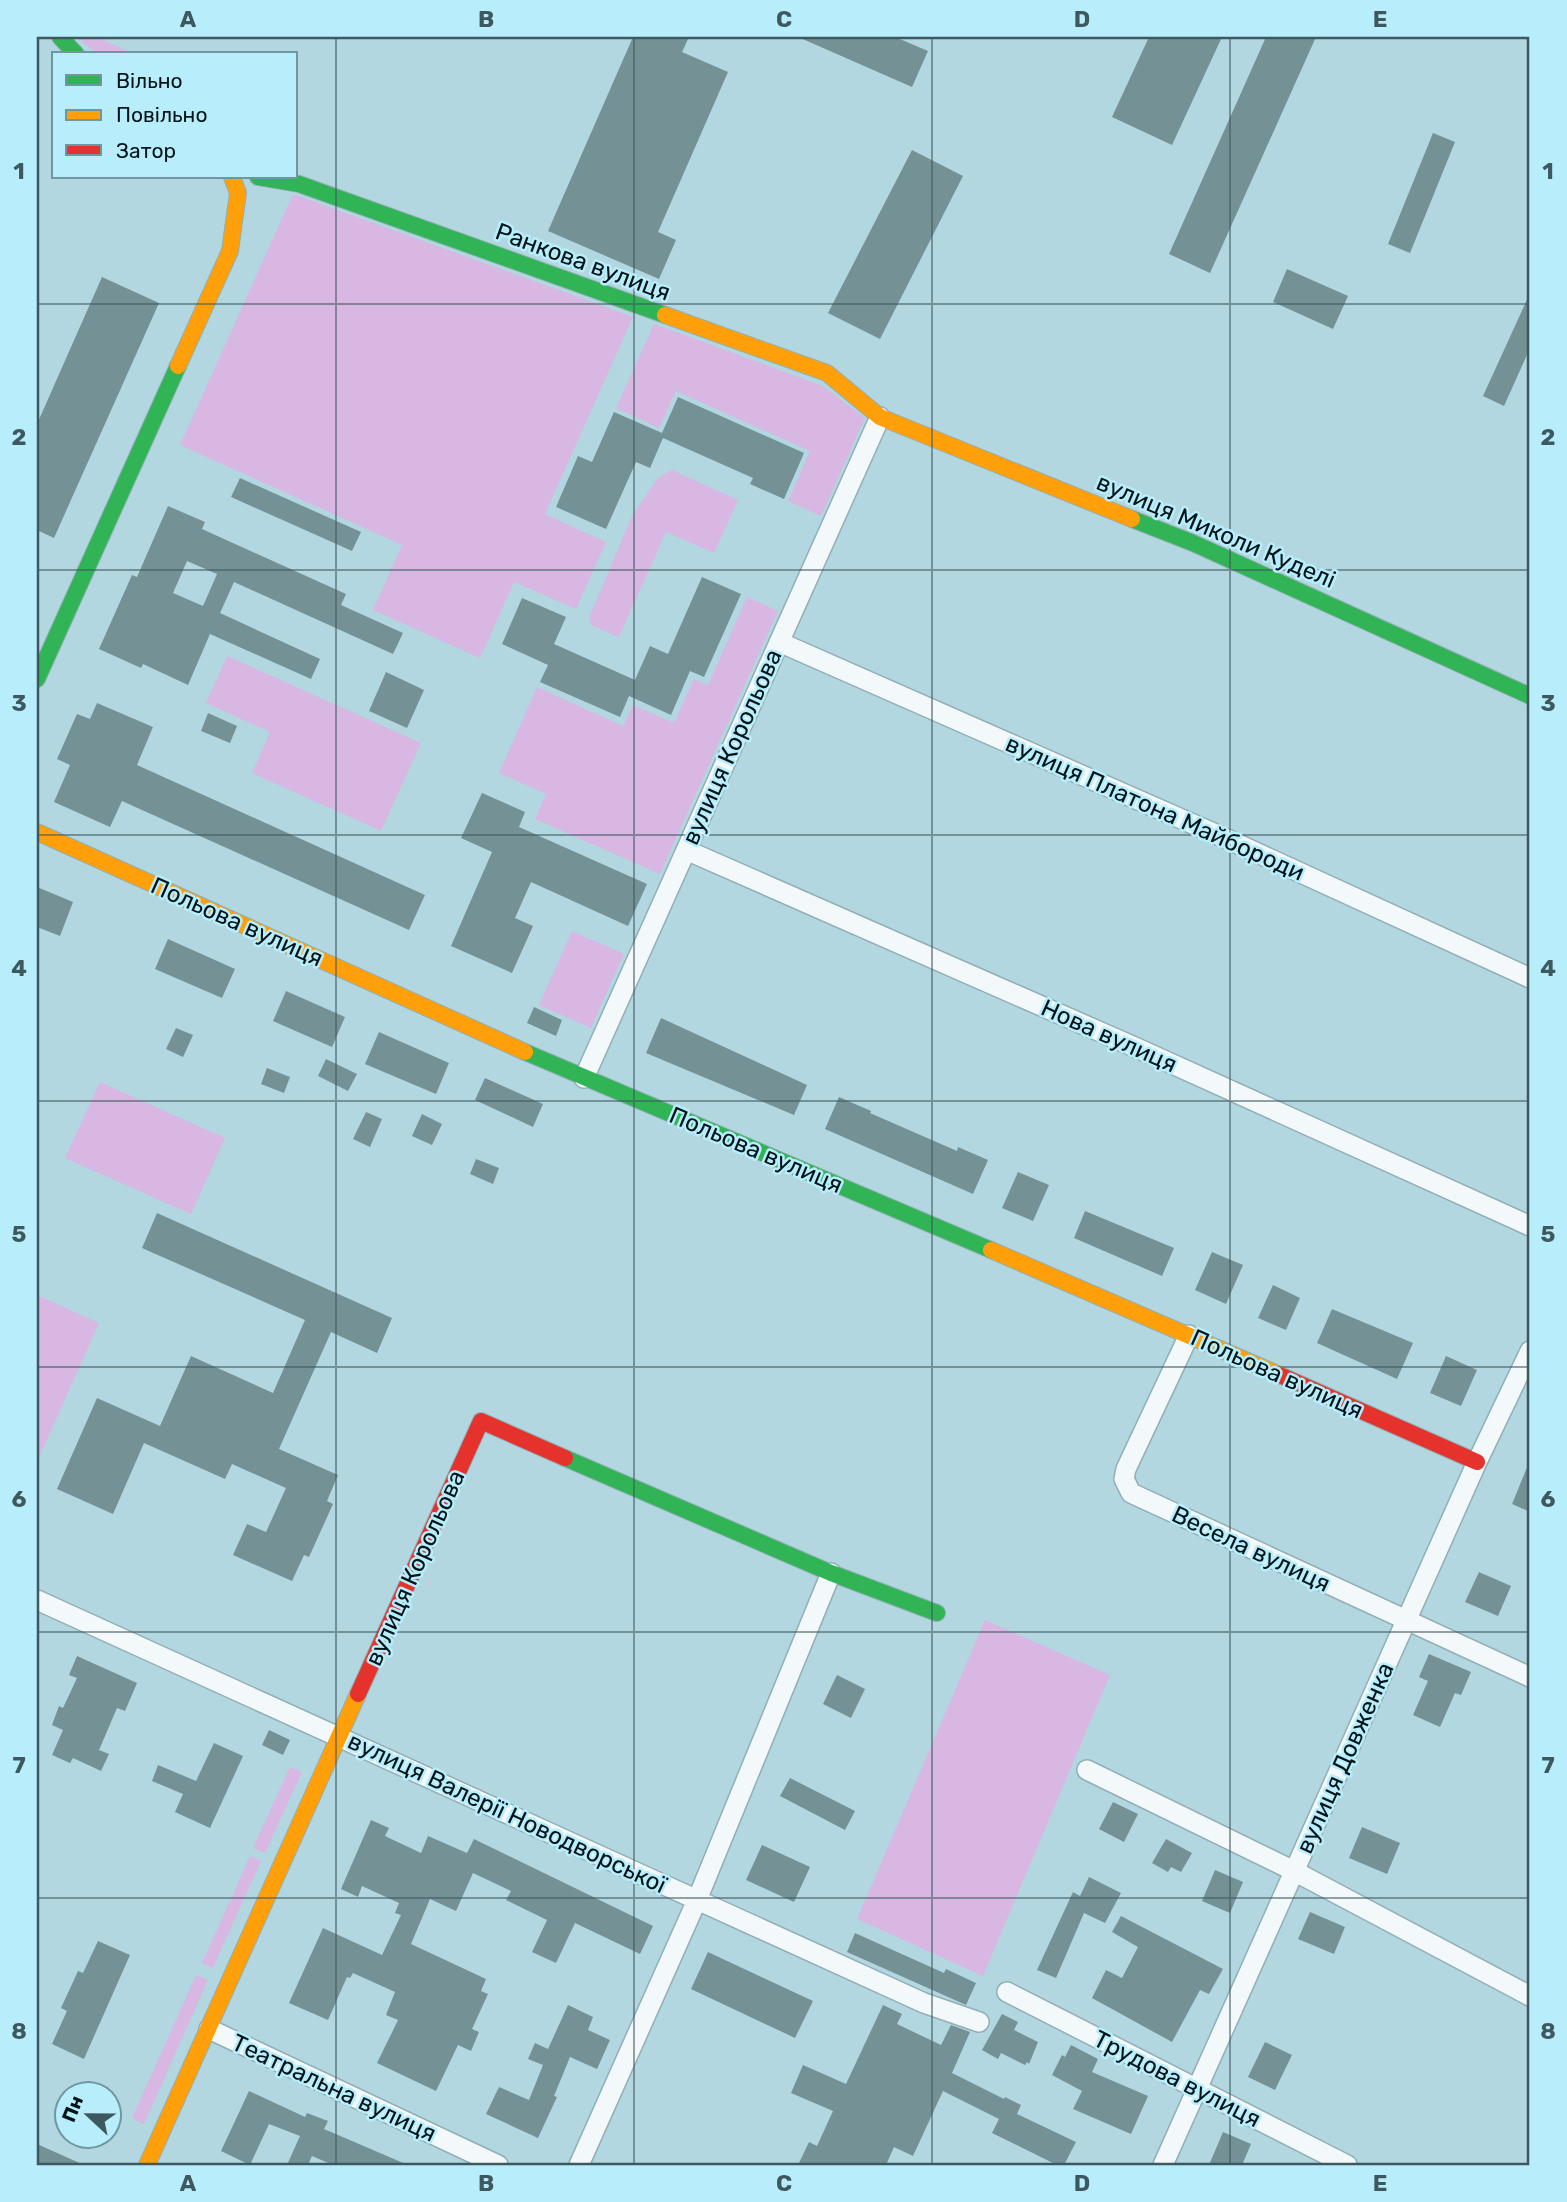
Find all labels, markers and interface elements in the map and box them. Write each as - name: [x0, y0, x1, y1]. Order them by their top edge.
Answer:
- text: A: [180, 5, 197, 33]
- text: B: [478, 5, 494, 33]
- text: C: [776, 5, 792, 33]
- text: D: [1074, 5, 1090, 33]
- text: E: [1373, 5, 1387, 33]
- legend: [52, 52, 298, 178]
- text: Вільно: [116, 68, 183, 93]
- text: Повільно: [116, 102, 207, 127]
- text: Затор: [116, 138, 176, 163]
- text: 1: [13, 157, 25, 185]
- text: 1: [1542, 157, 1554, 185]
- street label: Ранкова вулиця: [492, 217, 674, 307]
- text: 2: [12, 423, 26, 451]
- text: 2: [1541, 423, 1555, 451]
- street label: вулиця Миколи Куделі: [1092, 468, 1340, 594]
- street label: вулиця Корольова: [676, 645, 788, 849]
- text: 3: [11, 689, 27, 717]
- text: 3: [1540, 689, 1556, 717]
- street label: вулиця Платона Майбороди: [1001, 729, 1309, 887]
- street label: Польова вулиця: [147, 872, 327, 972]
- text: 4: [11, 954, 27, 982]
- text: 4: [1540, 954, 1556, 982]
- street label: Нова вулиця: [1037, 994, 1181, 1078]
- street label: Польова вулиця: [665, 1101, 847, 1199]
- text: 5: [12, 1220, 27, 1248]
- text: 5: [1541, 1220, 1556, 1248]
- street label: Польова вулиця: [1187, 1324, 1367, 1424]
- street label: вулиця Корольова: [359, 1466, 471, 1670]
- text: 6: [12, 1485, 27, 1513]
- text: 6: [1541, 1485, 1556, 1513]
- street label: Весела вулиця: [1167, 1500, 1335, 1598]
- street label: вулиця Довженка: [1290, 1658, 1400, 1858]
- street label: вулиця Валерії Новодворської: [343, 1727, 672, 1900]
- text: 7: [12, 1751, 26, 1779]
- text: 7: [1541, 1751, 1555, 1779]
- text: 8: [11, 2017, 27, 2045]
- text: 8: [1540, 2017, 1556, 2045]
- street label: Трудова вулиця: [1089, 2025, 1265, 2133]
- street label: Театральна вулиця: [227, 2028, 441, 2148]
- north arrow: [52, 2080, 122, 2150]
- text: Пн: [57, 2092, 88, 2125]
- text: A: [180, 2169, 197, 2197]
- text: B: [478, 2169, 494, 2197]
- text: C: [776, 2169, 792, 2197]
- text: D: [1074, 2169, 1090, 2197]
- text: E: [1373, 2169, 1387, 2197]

